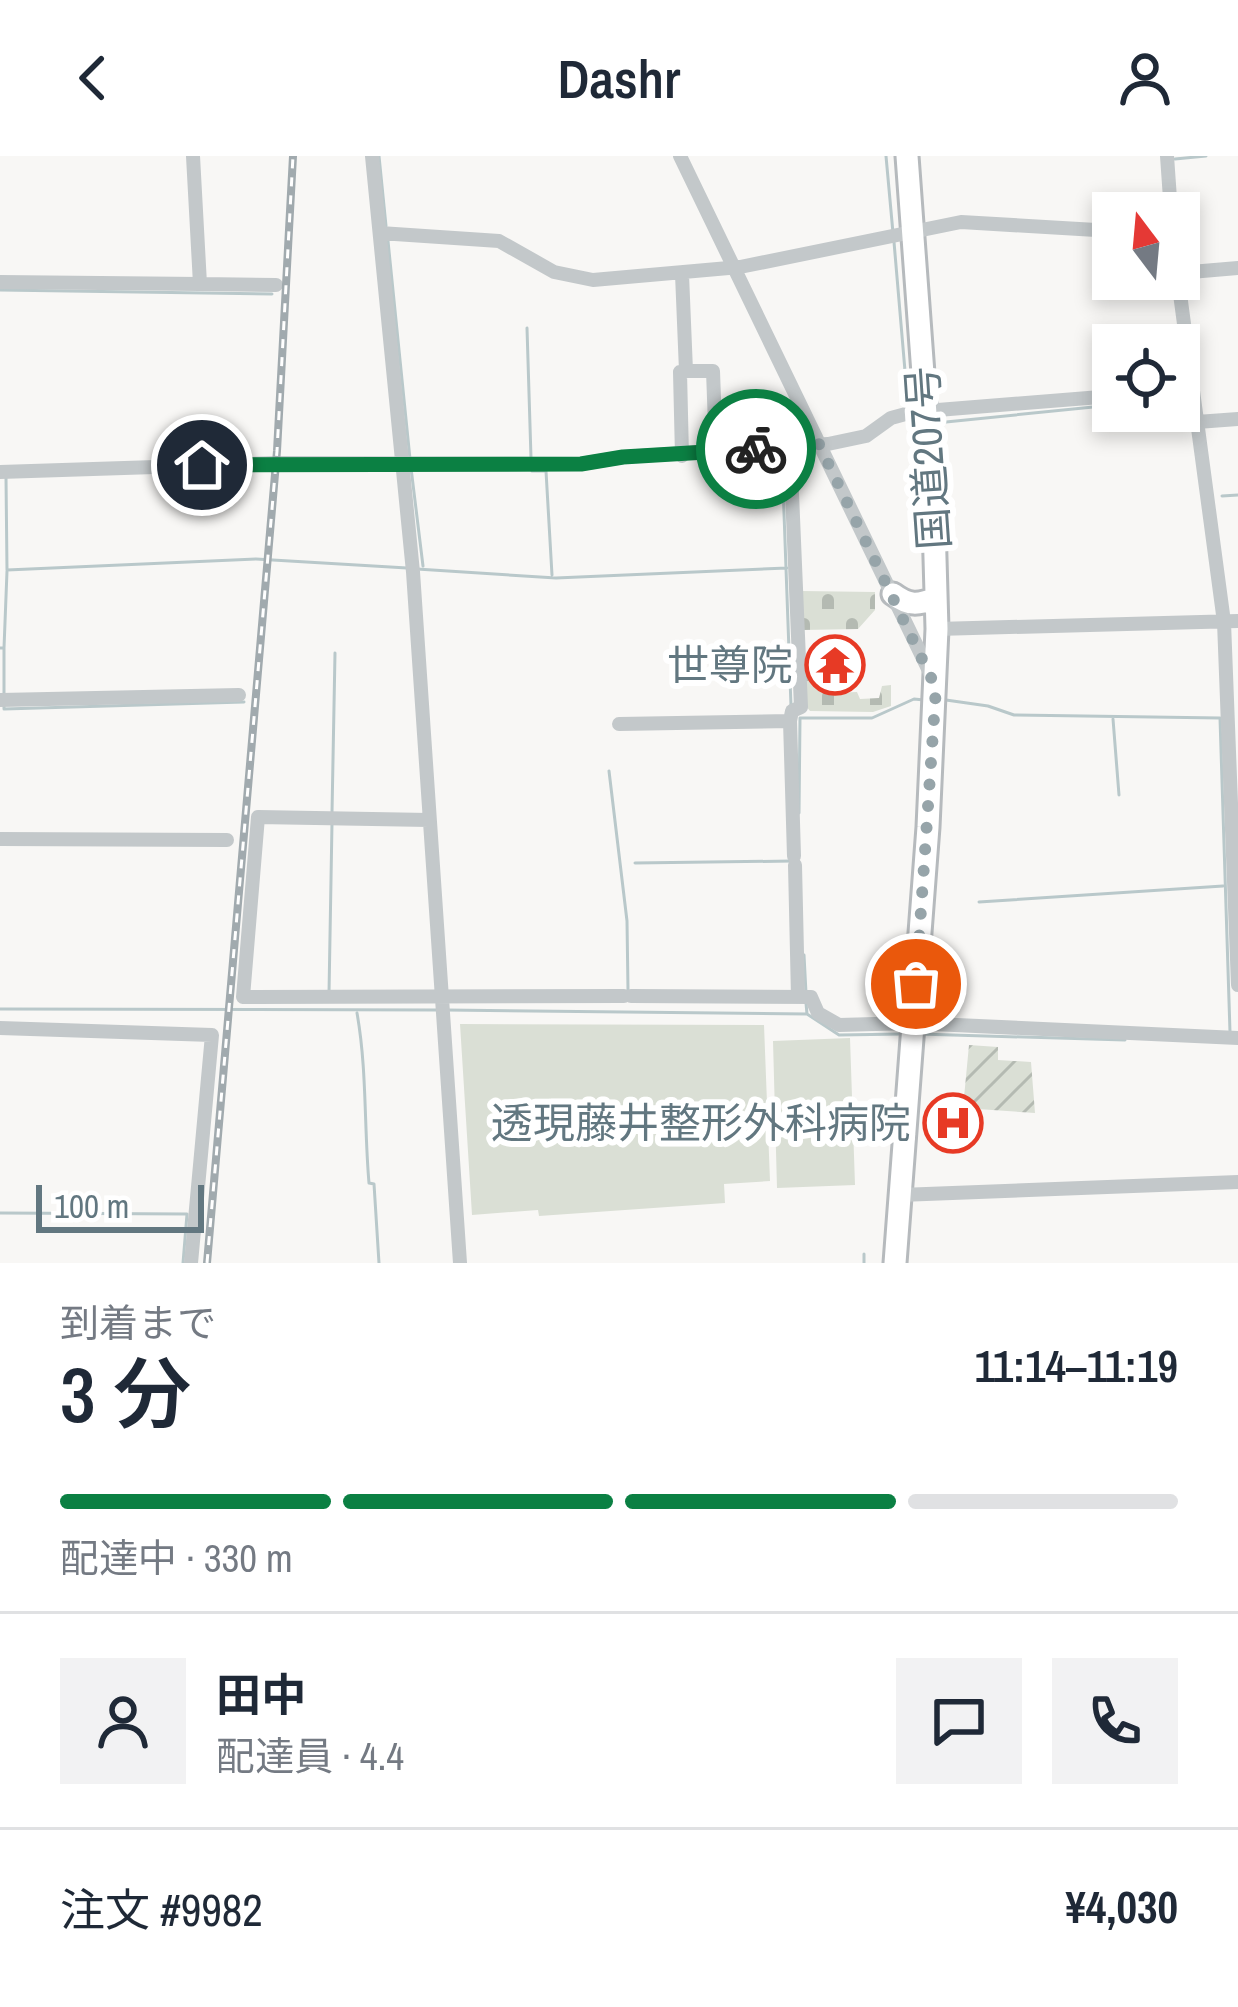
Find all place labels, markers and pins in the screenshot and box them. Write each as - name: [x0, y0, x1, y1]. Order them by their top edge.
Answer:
- pin: [151, 414, 253, 516]
- temple icon: 世尊院: [804, 634, 866, 696]
- place label: 世尊院: [667, 637, 793, 693]
- pin: [865, 933, 967, 1035]
- hospital icon: 透現藤井整形外科病院: [922, 1092, 984, 1154]
- place label: 透現藤井整形外科病院: [491, 1095, 911, 1151]

